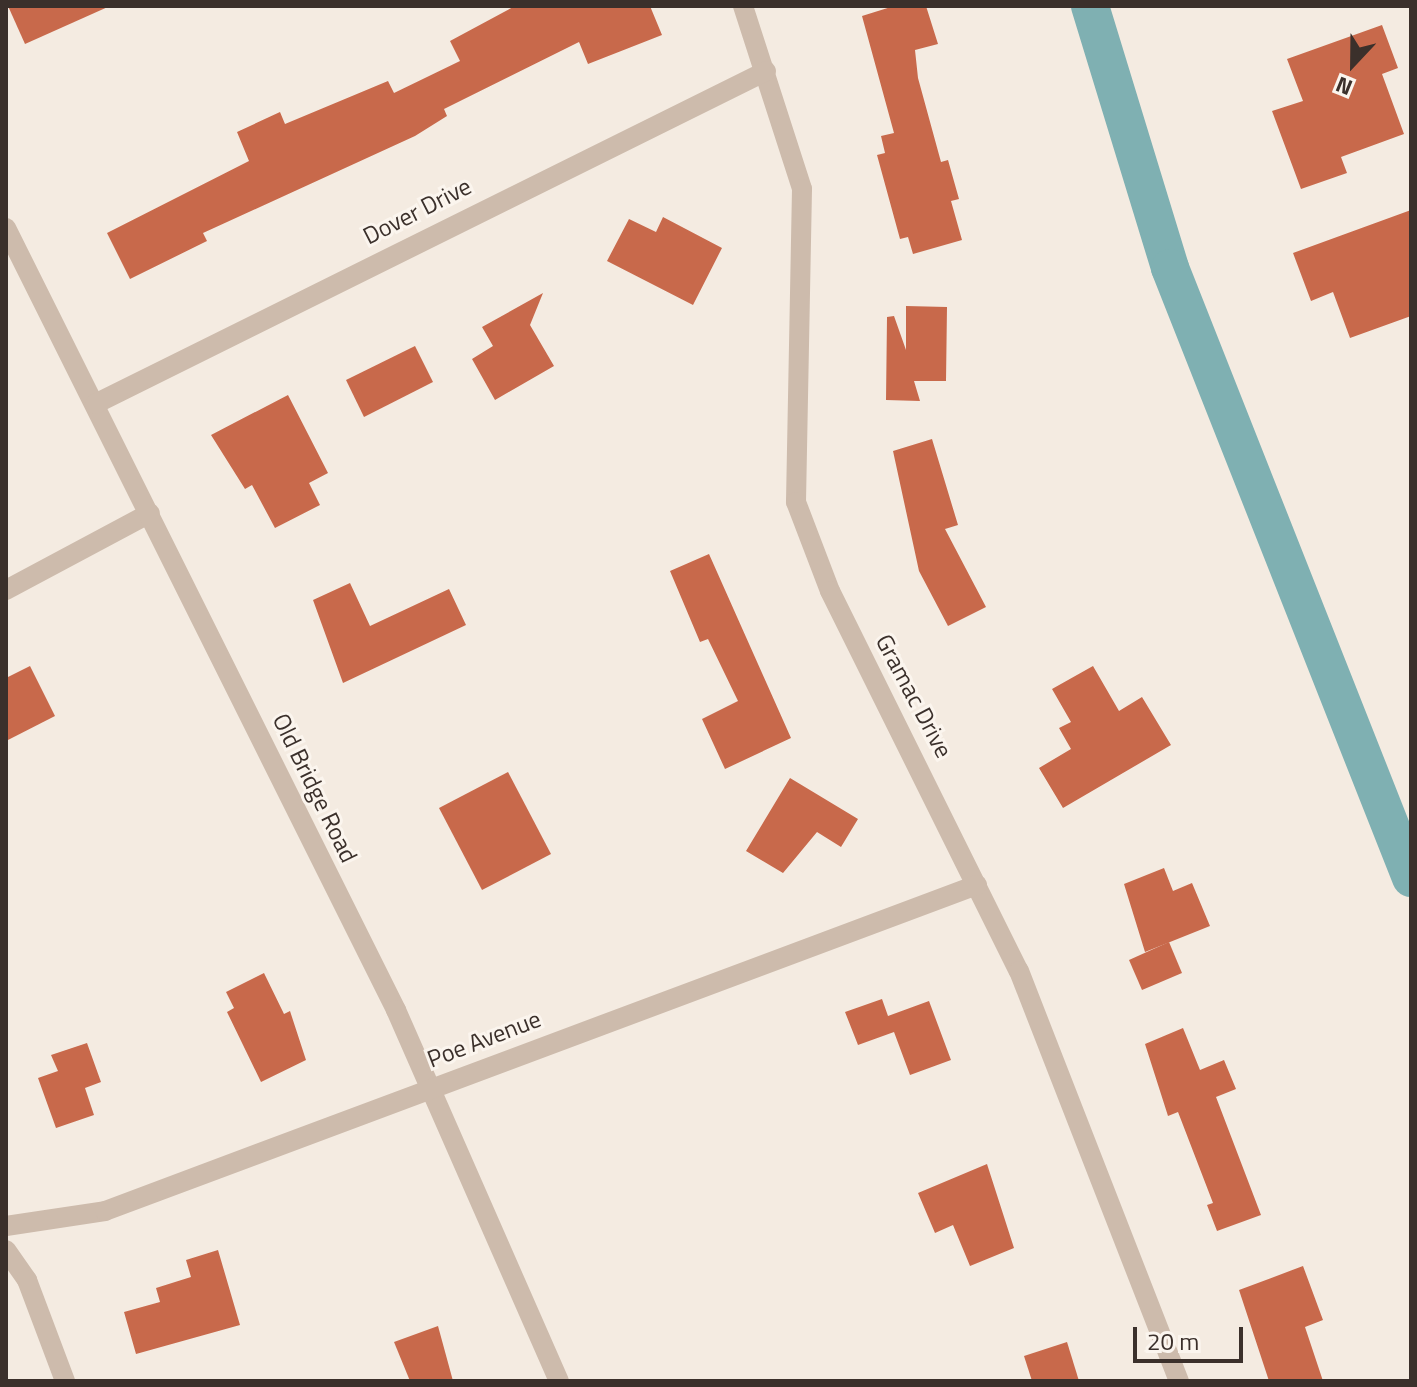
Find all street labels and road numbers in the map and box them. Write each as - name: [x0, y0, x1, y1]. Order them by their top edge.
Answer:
- street label: Dover Drive: [358, 172, 476, 250]
- street label: Gramac Drive: [869, 629, 959, 763]
- street label: Old Bridge Road: [267, 709, 363, 867]
- street label: Poe Avenue: [423, 1004, 545, 1074]

